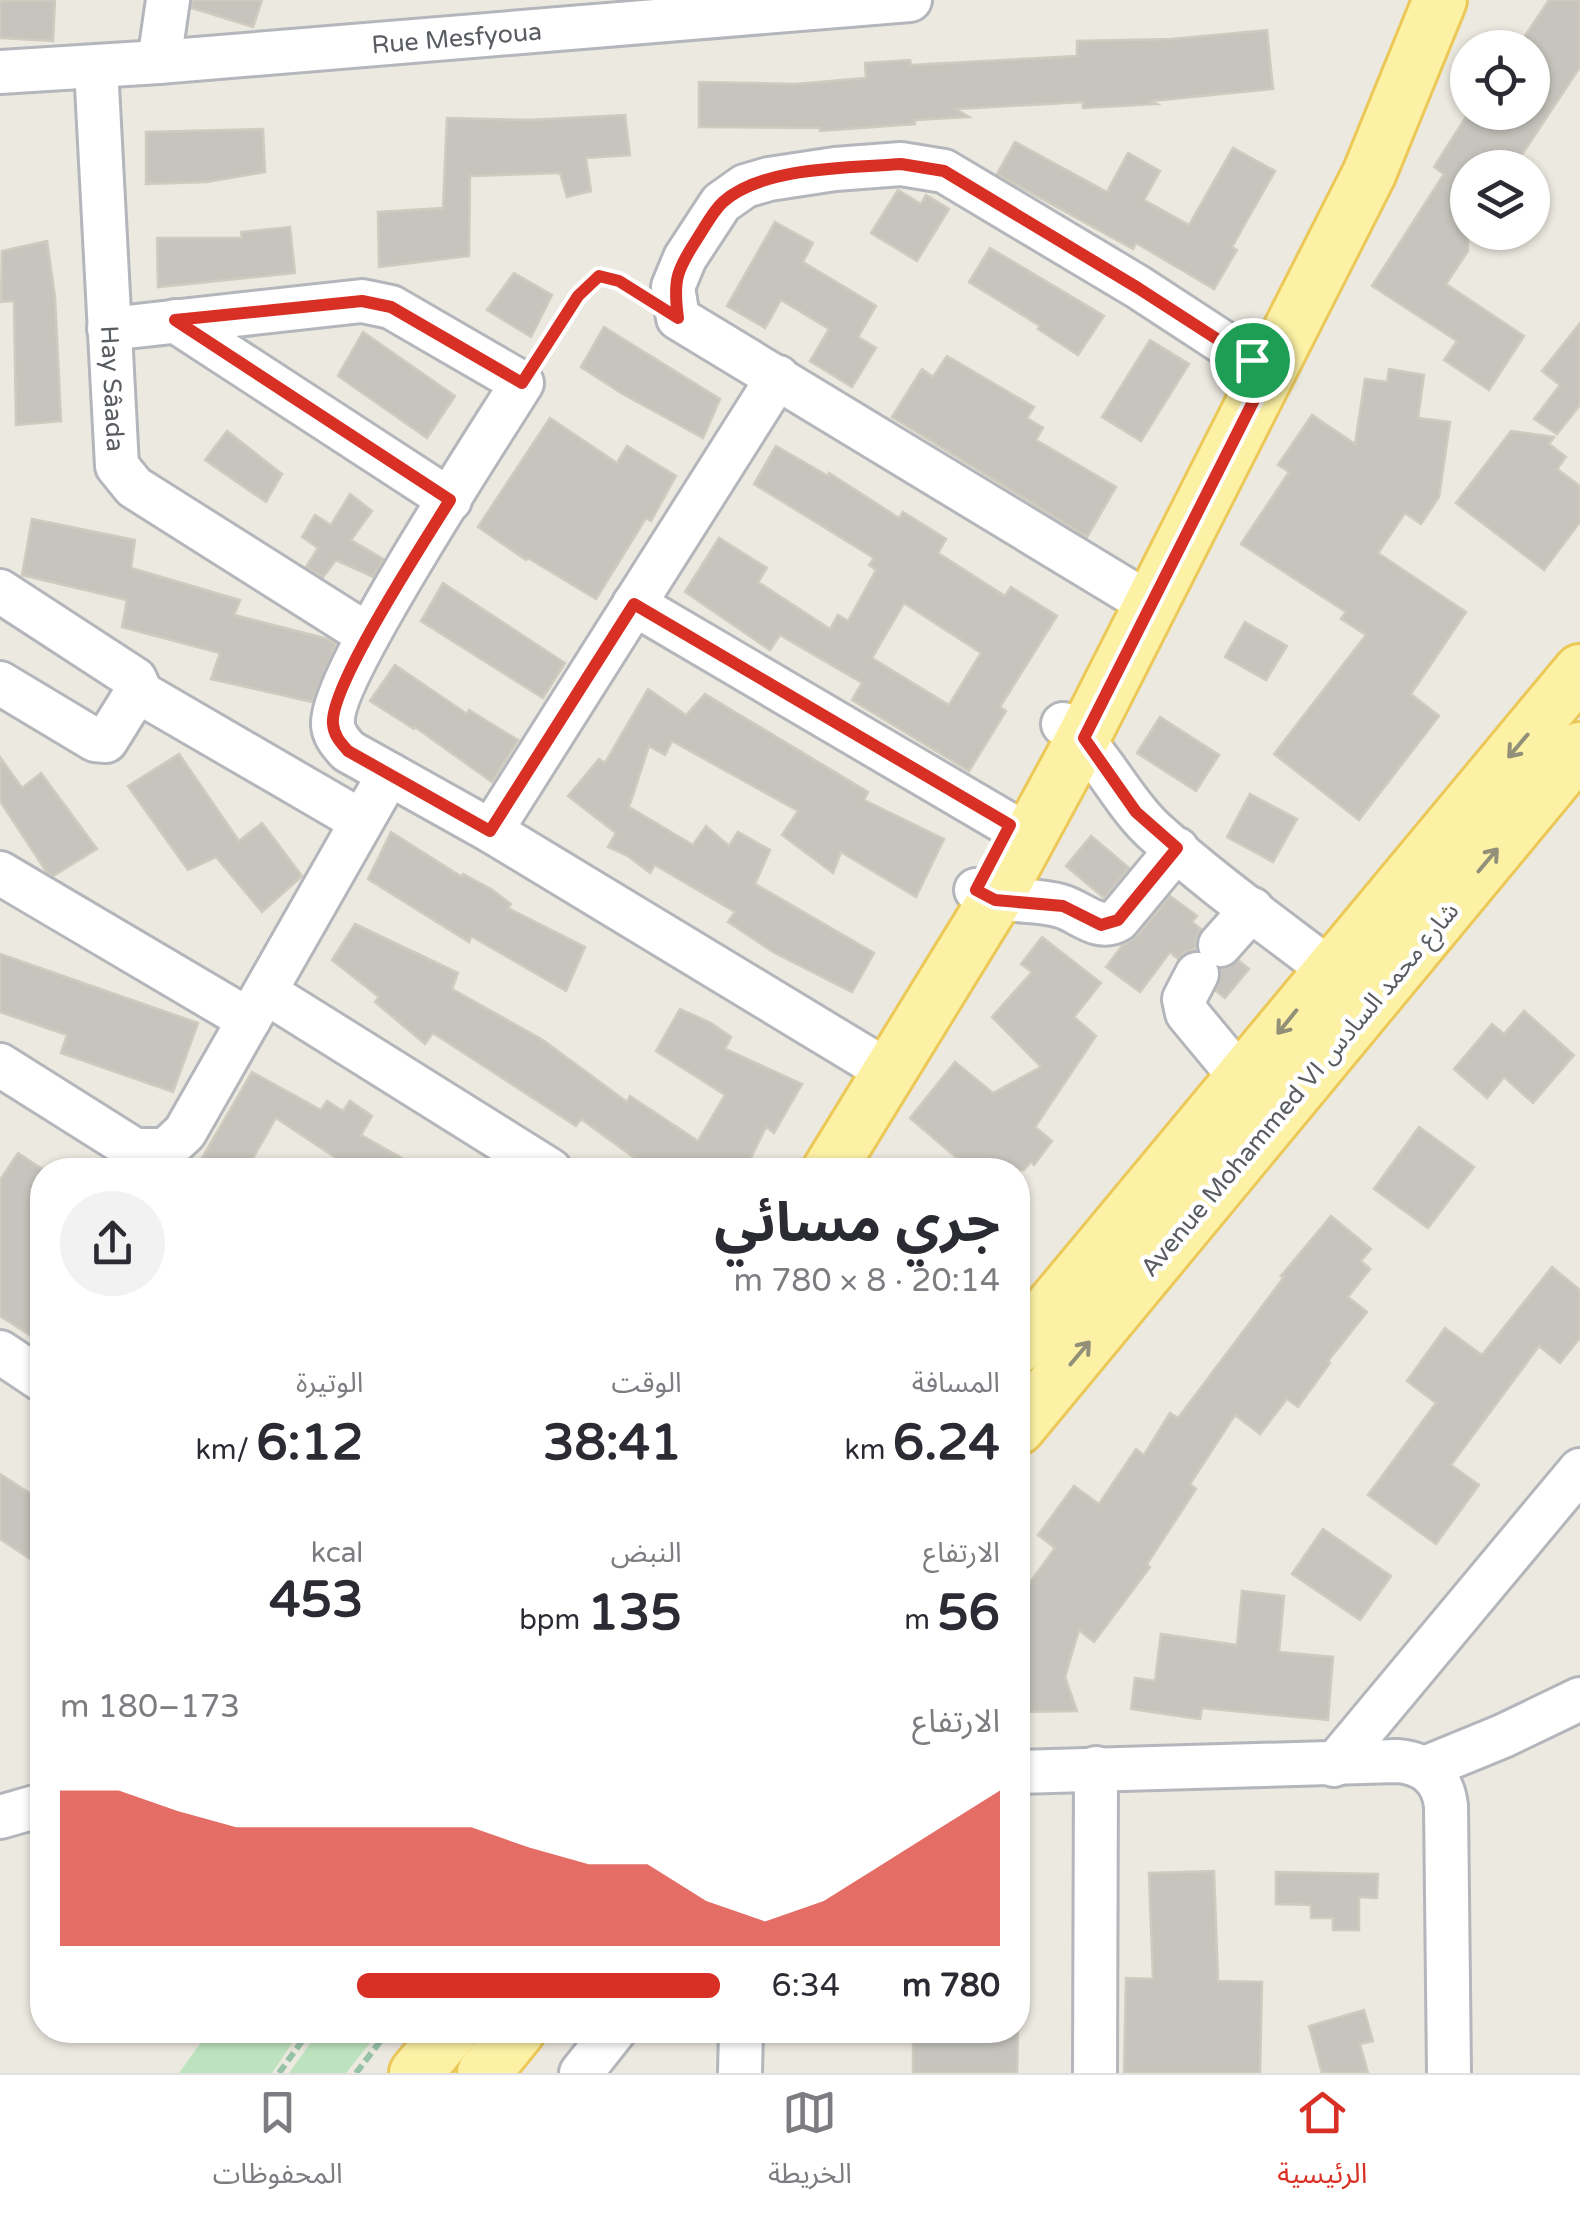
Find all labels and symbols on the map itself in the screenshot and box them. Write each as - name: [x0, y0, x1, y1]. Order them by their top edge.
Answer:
- street label: Rue Mesfyoua: [370, 16, 543, 60]
- pin: [1210, 318, 1295, 403]
- street label: Hay Sâada: [94, 325, 130, 452]
- one-way arrow: [1507, 732, 1529, 758]
- one-way arrow: [1477, 848, 1499, 874]
- street label: Avenue Mohammed VI شارع محمد السادس: [1134, 896, 1468, 1285]
- one-way arrow: [1276, 1009, 1298, 1035]
- one-way arrow: [1069, 1341, 1091, 1367]

